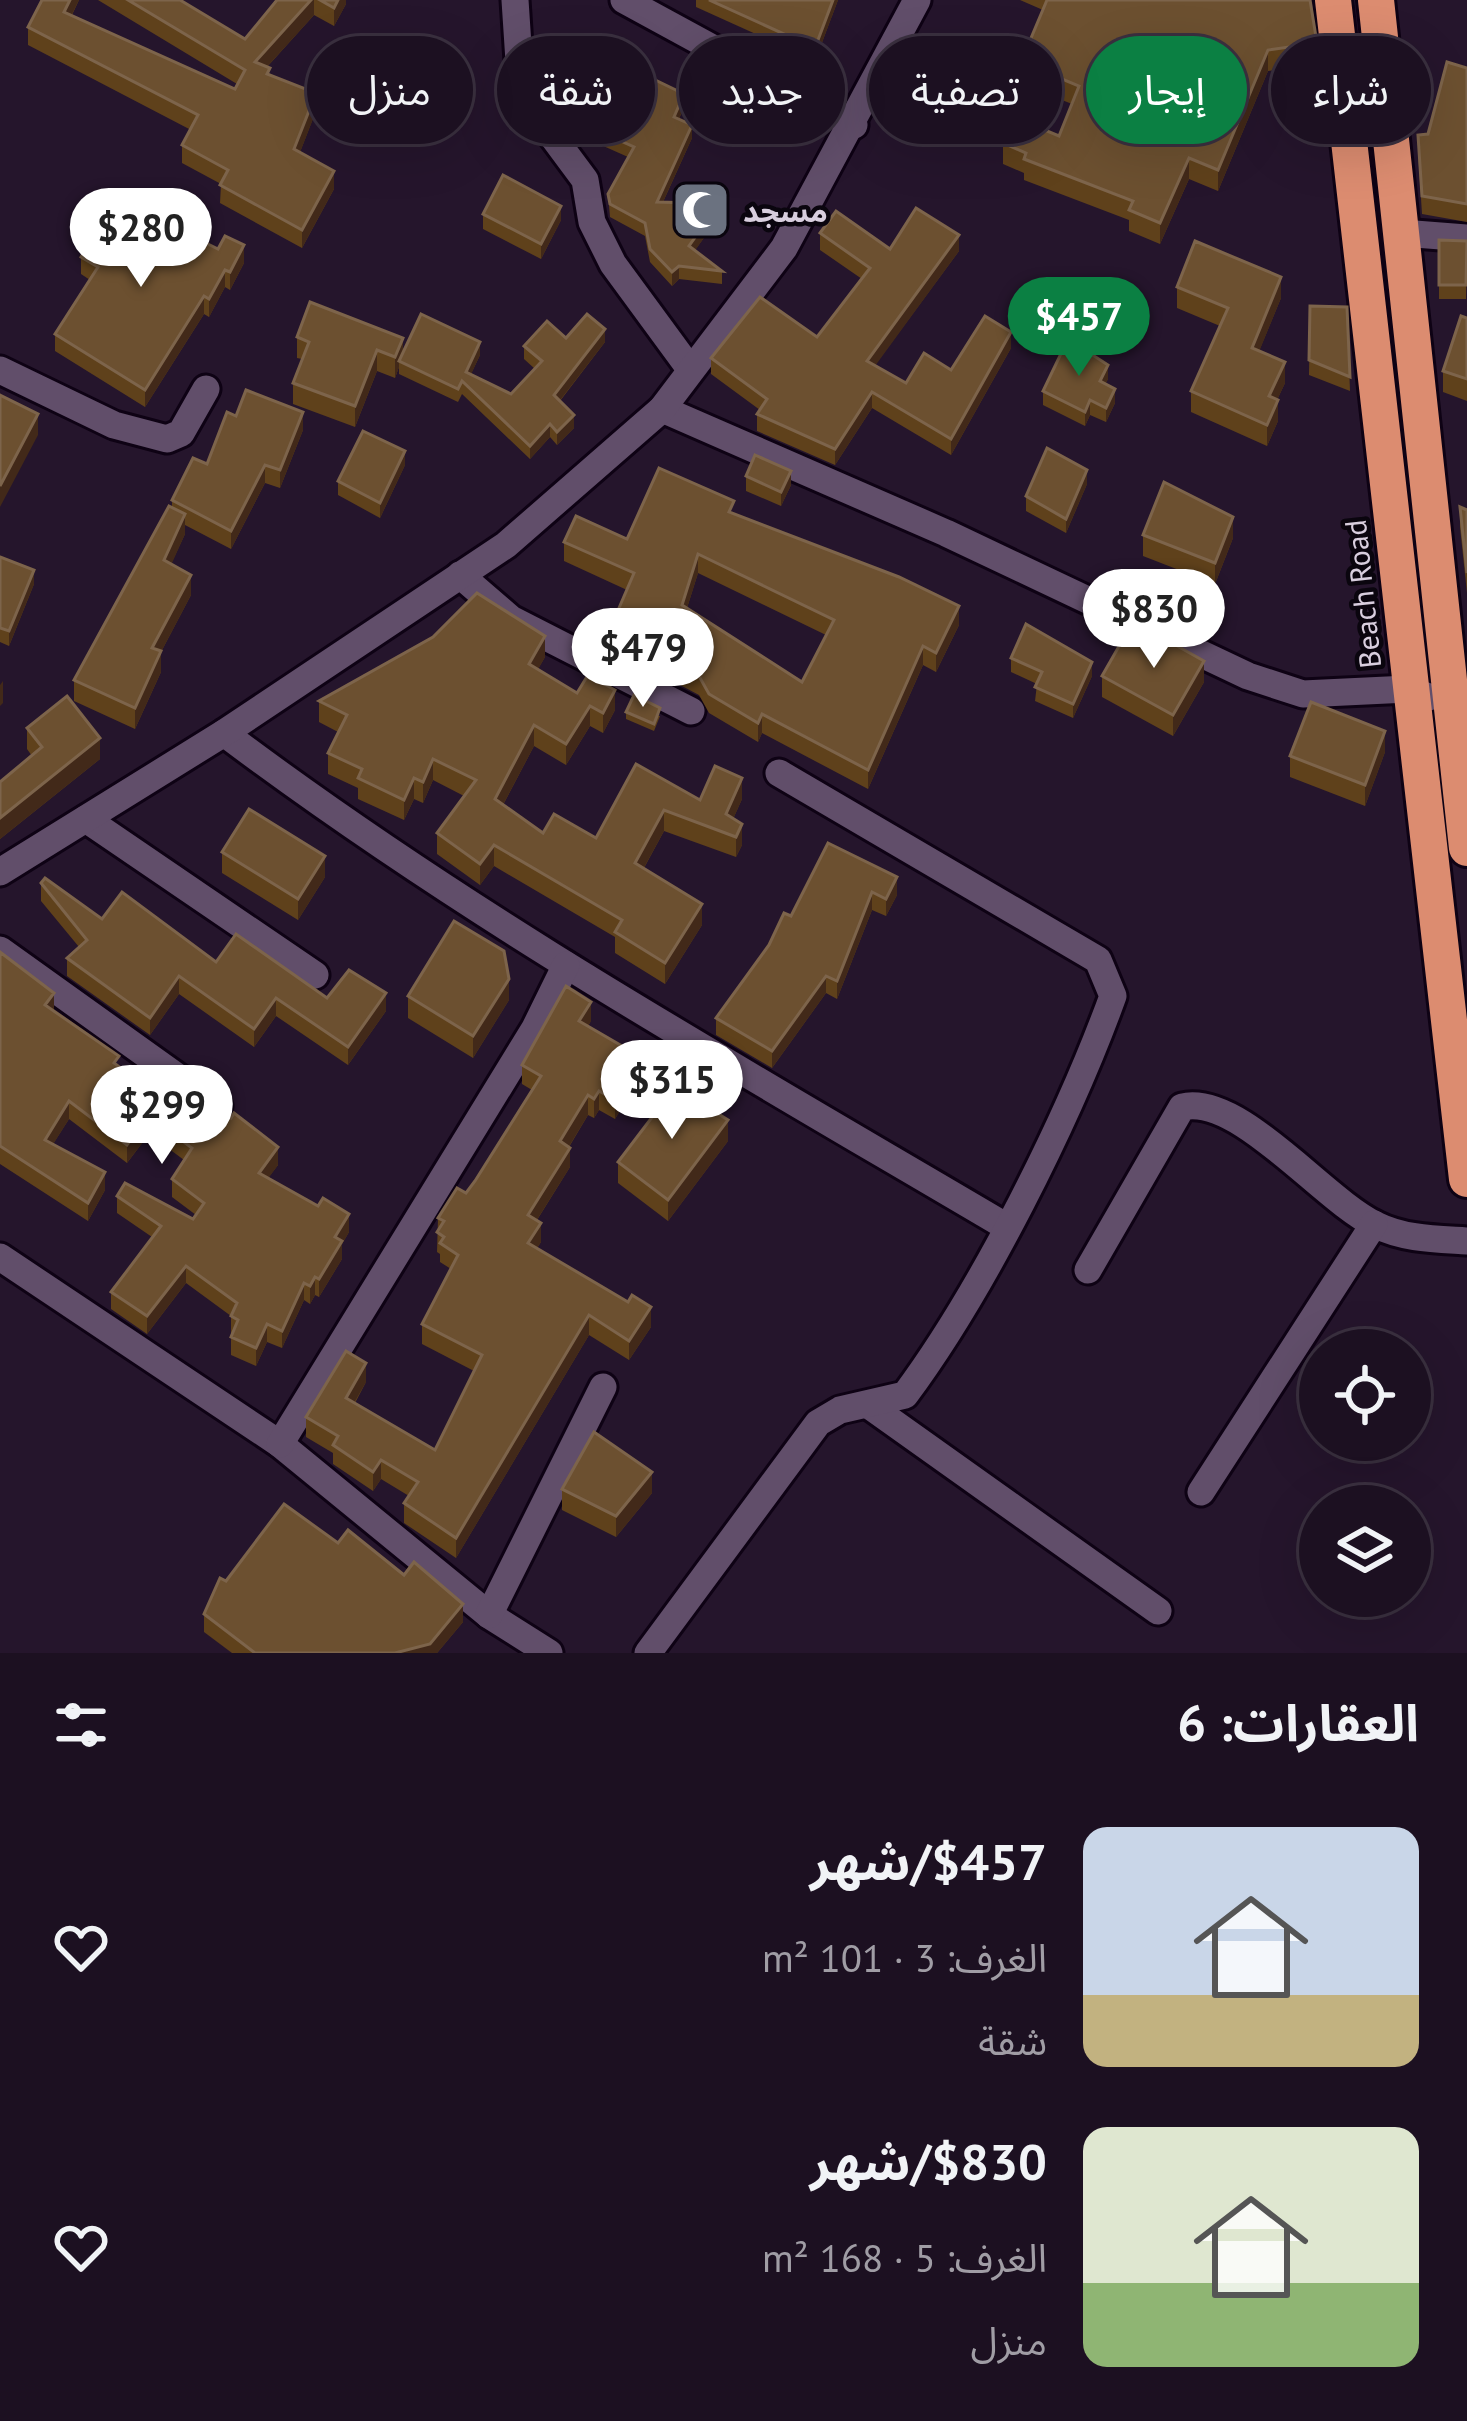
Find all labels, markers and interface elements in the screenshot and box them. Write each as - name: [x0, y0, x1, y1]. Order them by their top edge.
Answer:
- chip: منزل: [307, 36, 473, 144]
- chip: شقة: [497, 36, 655, 144]
- chip: جديد: [679, 36, 845, 144]
- chip: تصفية: [869, 36, 1062, 144]
- chip: إيجار: [1086, 36, 1247, 144]
- chip: شراء: [1271, 36, 1431, 144]
- mosque icon: مسجد: [670, 179, 732, 241]
- pin: $280: [70, 188, 212, 290]
- place label: مسجد: [743, 191, 828, 230]
- text: $280: [97, 201, 185, 252]
- pin: $457: [1008, 277, 1150, 379]
- text: $457: [1035, 290, 1123, 341]
- street label: Beach Road: [1335, 518, 1389, 670]
- pin: $830: [1083, 569, 1225, 671]
- text: $830: [1110, 582, 1198, 633]
- pin: $479: [572, 608, 714, 710]
- text: $479: [599, 621, 687, 672]
- pin: $315: [601, 1040, 743, 1142]
- text: $315: [628, 1053, 716, 1104]
- pin: $299: [91, 1065, 233, 1167]
- text: $299: [118, 1078, 206, 1129]
- map controls: [1299, 1329, 1431, 1617]
- button: locate: [1299, 1329, 1431, 1461]
- button: layers: [1299, 1485, 1431, 1617]
- text: العقارات: 6: [1177, 1689, 1419, 1755]
- icon: filters: [48, 1692, 114, 1758]
- text: $457/شهر: [810, 1828, 1047, 1894]
- icon: home: [1179, 1875, 1323, 2019]
- icon: heart: [48, 1914, 114, 1980]
- text: الغرف: 3 · 101 m²: [762, 1932, 1047, 1983]
- text: شقة: [978, 2015, 1047, 2066]
- text: $830/شهر: [810, 2128, 1047, 2194]
- icon: home: [1179, 2175, 1323, 2319]
- icon: heart: [48, 2214, 114, 2280]
- text: الغرف: 5 · 168 m²: [762, 2232, 1047, 2283]
- text: منزل: [971, 2315, 1047, 2366]

